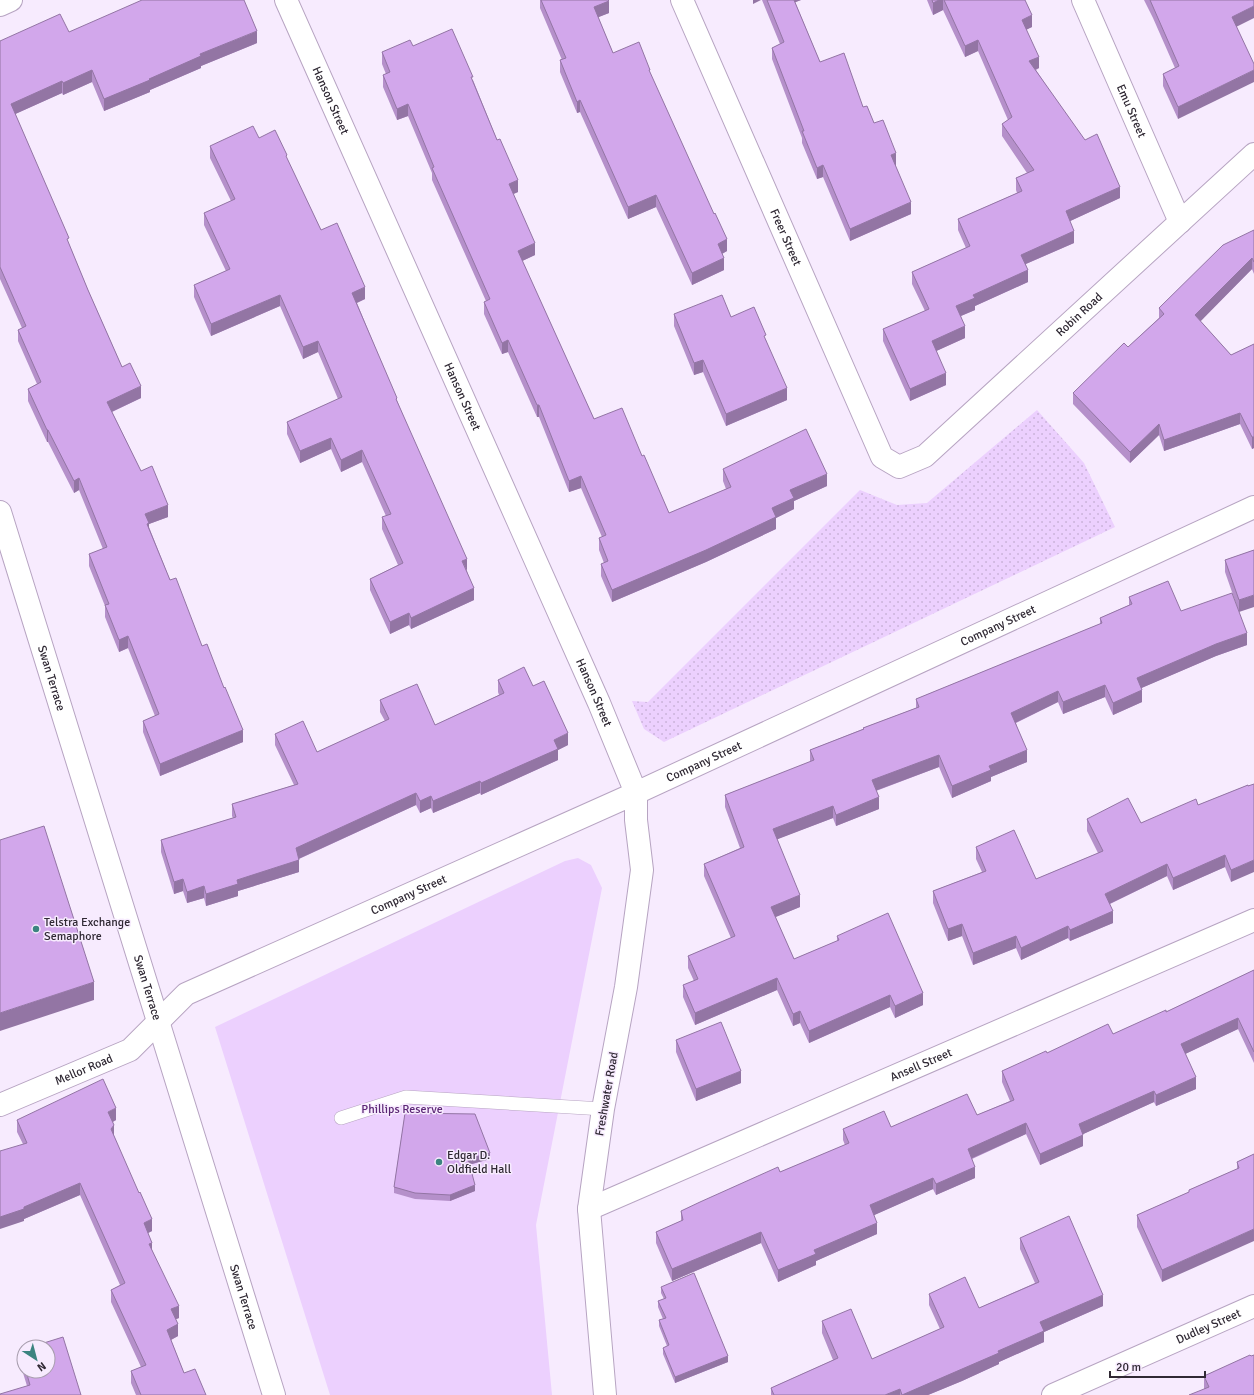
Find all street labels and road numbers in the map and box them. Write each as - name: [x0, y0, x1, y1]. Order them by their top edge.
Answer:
- street label: Hanson Street: [309, 64, 352, 137]
- street label: Emu Street: [1113, 82, 1150, 140]
- street label: Freer Street: [767, 207, 805, 268]
- street label: Robin Road: [1053, 289, 1105, 340]
- street label: Hanson Street: [441, 360, 484, 433]
- street label: Company Street: [958, 602, 1038, 649]
- street label: Swan Terrace: [34, 644, 69, 713]
- street label: Hanson Street: [573, 656, 615, 729]
- street label: Company Street: [664, 738, 744, 785]
- street label: Company Street: [368, 871, 449, 918]
- street label: Swan Terrace: [130, 953, 165, 1022]
- street label: Ansell Street: [888, 1045, 954, 1085]
- street label: Mellor Road: [53, 1051, 115, 1088]
- street label: Freshwater Road: [592, 1051, 622, 1137]
- street label: Swan Terrace: [226, 1263, 261, 1332]
- street label: Dudley Street: [1174, 1305, 1243, 1347]

